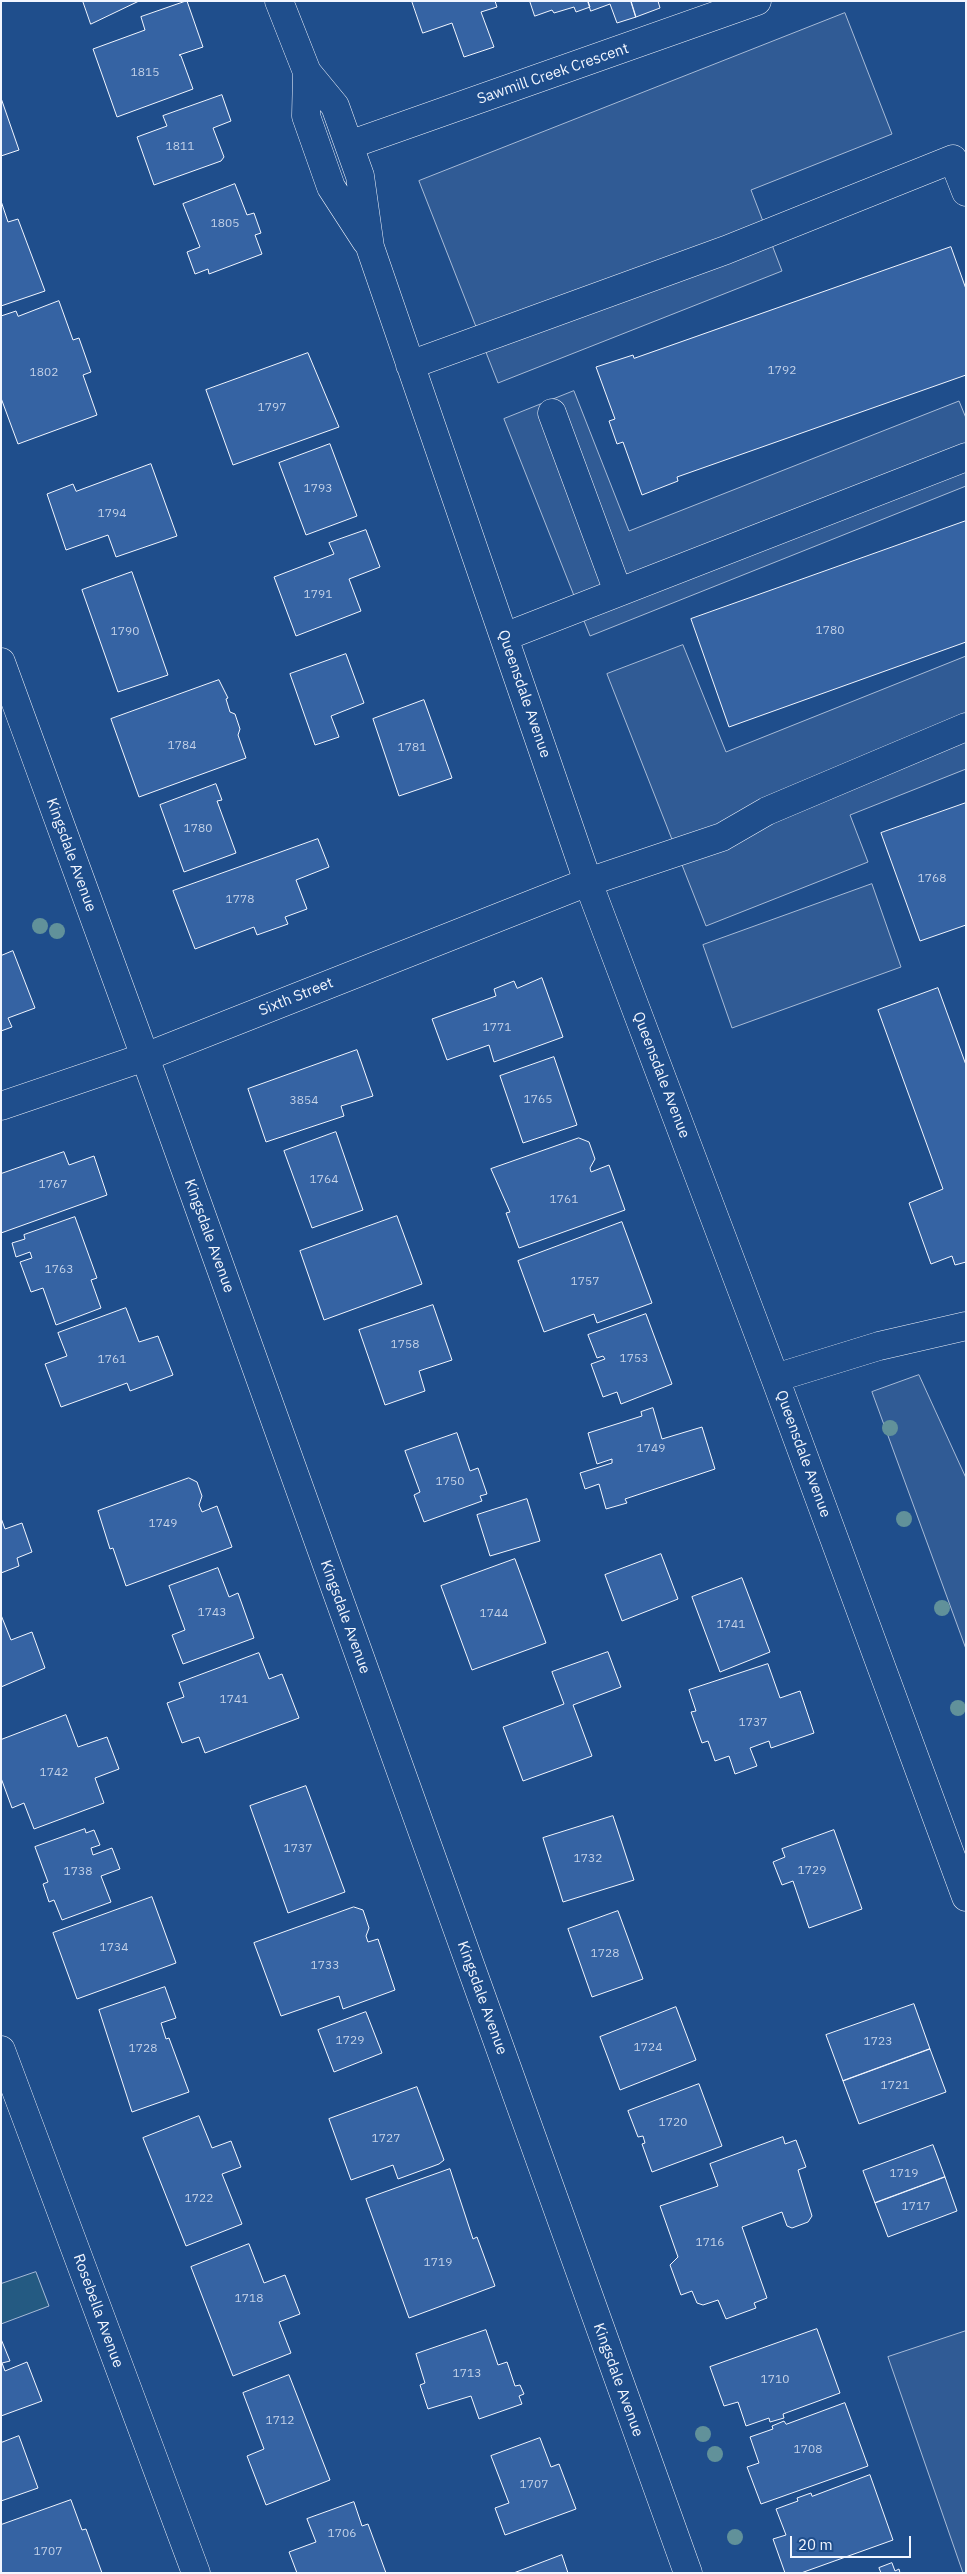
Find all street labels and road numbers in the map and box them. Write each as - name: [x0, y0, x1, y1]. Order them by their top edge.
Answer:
- street label: Sawmill Creek Crescent: [475, 40, 631, 108]
- street label: Queensdale Avenue: [494, 628, 554, 760]
- street label: Kingsdale Avenue: [42, 796, 100, 914]
- street label: Sixth Street: [256, 974, 336, 1020]
- street label: Queensdale Avenue: [629, 1009, 693, 1141]
- street label: Kingsdale Avenue: [180, 1177, 238, 1295]
- street label: Queensdale Avenue: [772, 1388, 834, 1520]
- street label: Kingsdale Avenue: [316, 1558, 374, 1676]
- street label: Kingsdale Avenue: [453, 1939, 511, 2057]
- street label: Rosebella Avenue: [69, 2252, 127, 2370]
- street label: Kingsdale Avenue: [589, 2321, 647, 2439]

